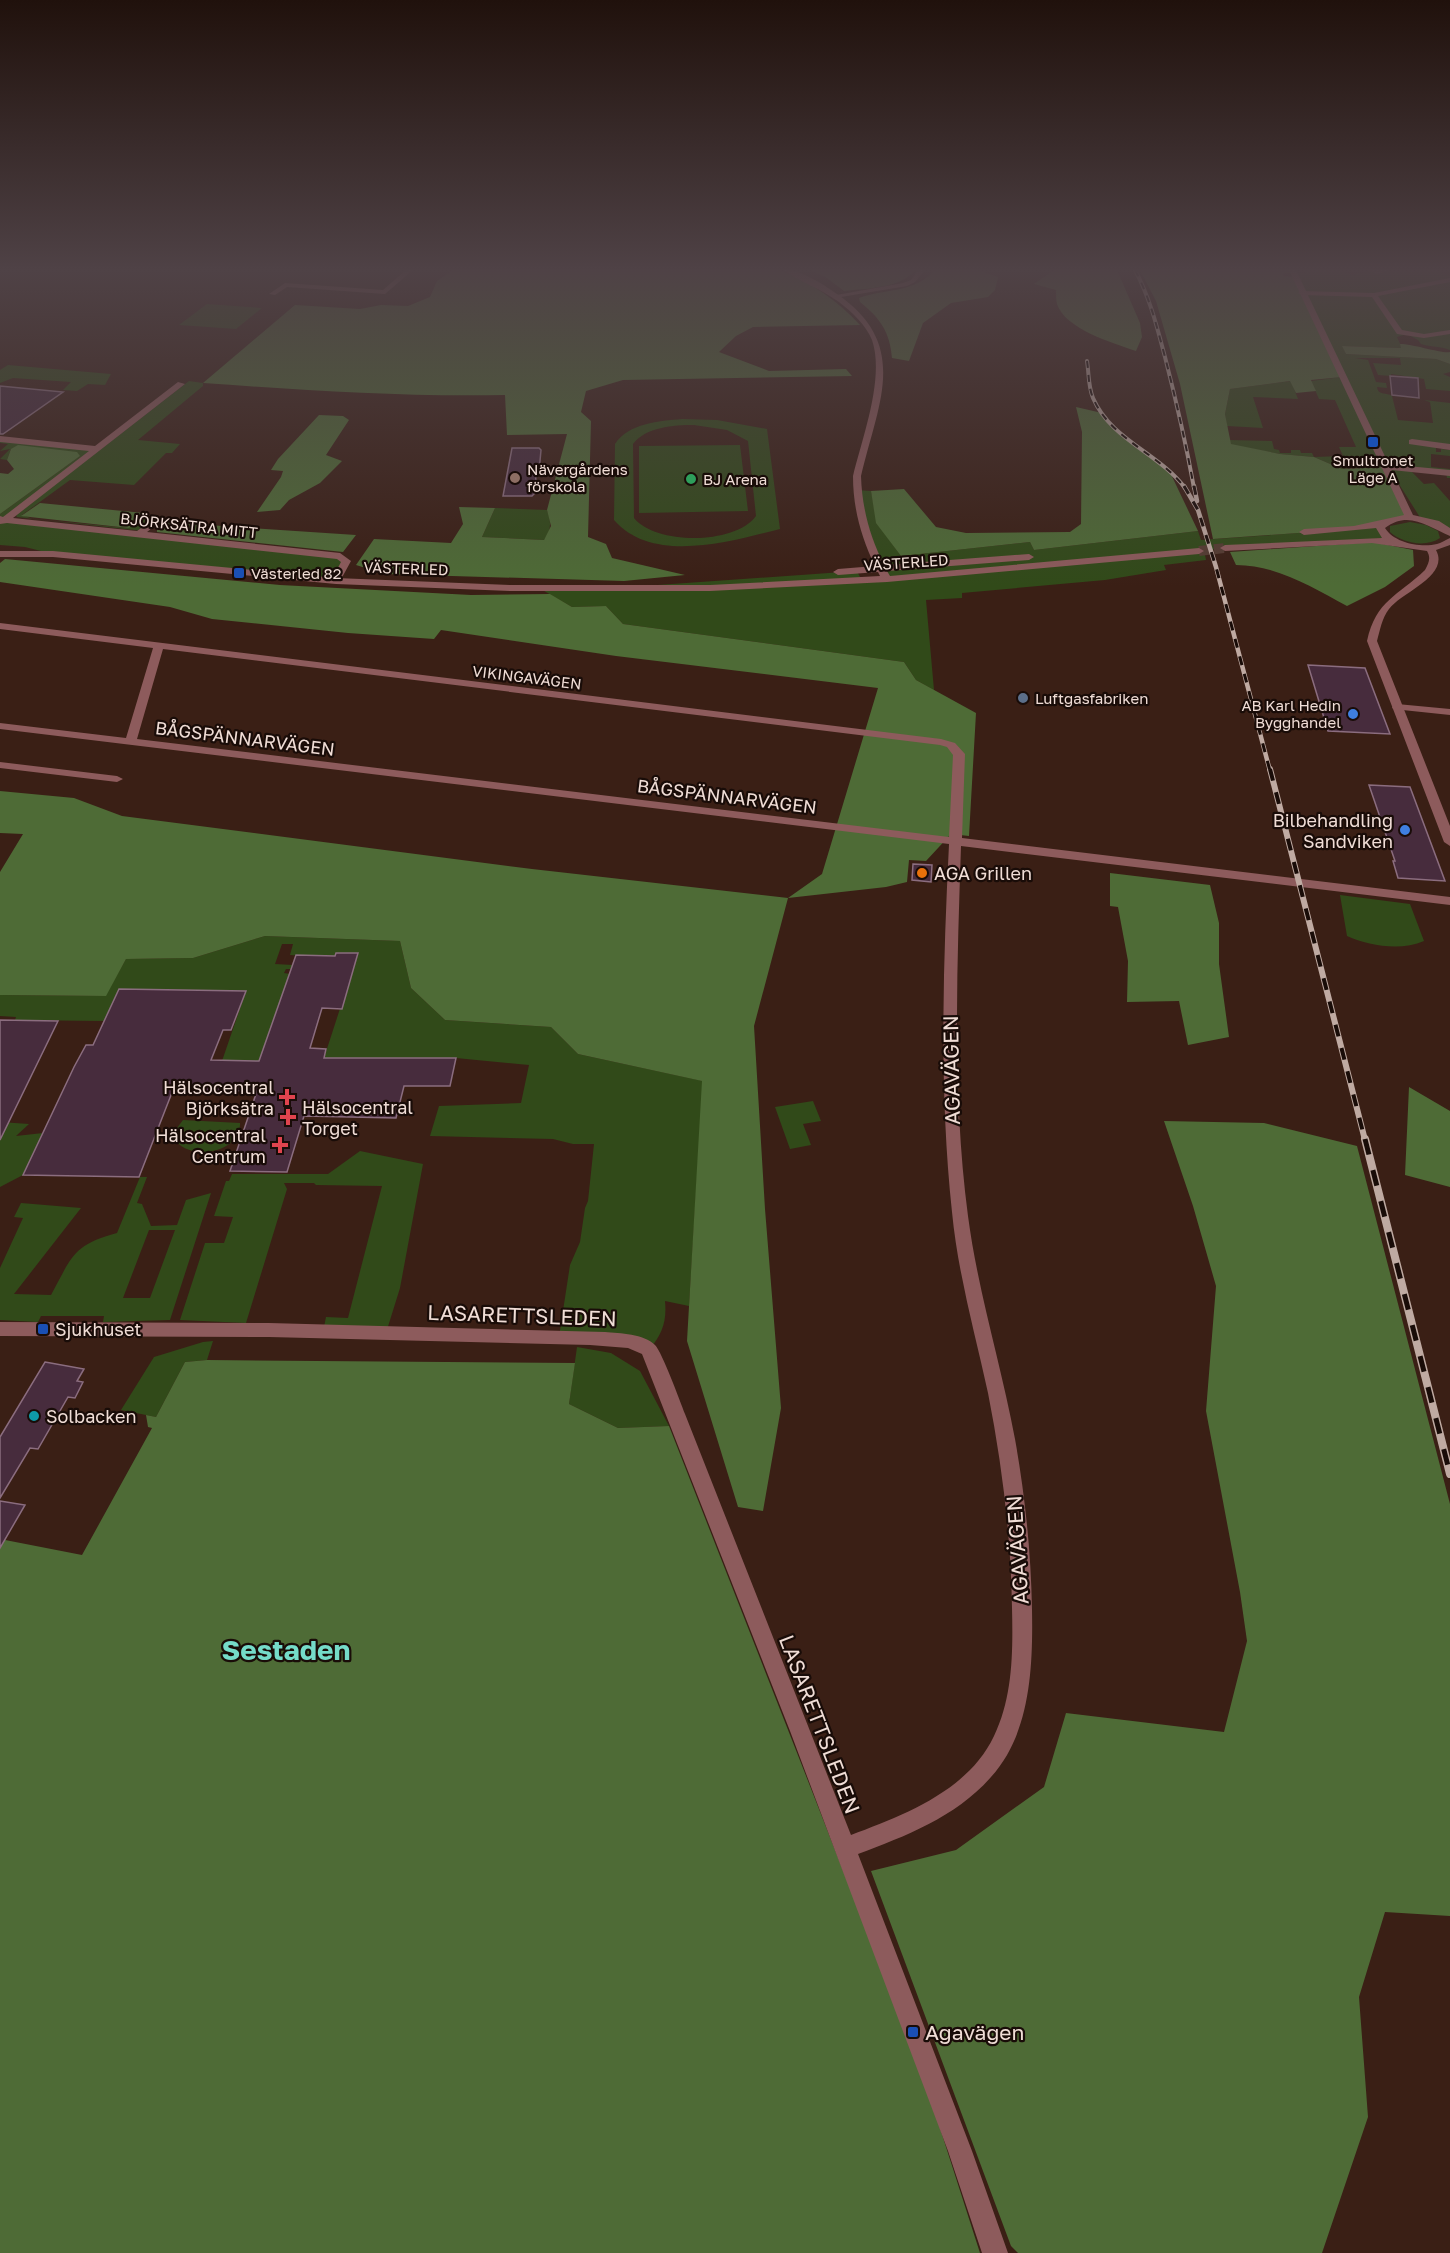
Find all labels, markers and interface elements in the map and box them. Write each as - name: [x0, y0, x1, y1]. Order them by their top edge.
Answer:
- marker: Smultronet Läge A: [1366, 435, 1380, 449]
- place label: Smultronet Läge A: [1332, 451, 1414, 486]
- place label: Nävergårdens förskola: [527, 460, 628, 495]
- place label: BJ Arena: [703, 470, 767, 488]
- marker: Nävergårdens förskola: [508, 471, 522, 485]
- marker: BJ Arena: [684, 472, 698, 486]
- street label: BJÖRKSÄTRA MITT: [119, 509, 259, 541]
- street label: VÄSTERLED: [863, 550, 949, 574]
- street label: VÄSTERLED: [363, 558, 449, 578]
- place label: Västerled 82: [251, 564, 341, 582]
- marker: Västerled 82: [232, 566, 246, 580]
- street label: VIKINGAVÄGEN: [471, 661, 583, 693]
- place label: Luftgasfabriken: [1035, 689, 1148, 707]
- marker: Luftgasfabriken: [1016, 691, 1030, 705]
- place label: AB Karl Hedin Bygghandel: [1242, 696, 1341, 731]
- marker: AB Karl Hedin Bygghandel: [1346, 707, 1360, 721]
- street label: BÅGSPÄNNARVÄGEN: [154, 716, 336, 760]
- street label: BÅGSPÄNNARVÄGEN: [636, 774, 818, 818]
- place label: Bilbehandling Sandviken: [1273, 809, 1393, 852]
- marker: Bilbehandling Sandviken: [1398, 823, 1412, 837]
- place label: AGA Grillen: [934, 862, 1032, 884]
- marker: AGA Grillen: [915, 866, 929, 880]
- street label: AGAVÄGEN: [937, 1015, 965, 1125]
- place label: Hälsocentral Björksätra: [163, 1076, 274, 1119]
- marker: Hälsocentral Björksätra: [278, 1088, 296, 1106]
- place label: Hälsocentral Torget: [302, 1096, 413, 1139]
- marker: Hälsocentral Torget: [279, 1108, 297, 1126]
- place label: Hälsocentral Centrum: [155, 1124, 266, 1167]
- marker: Hälsocentral Centrum: [271, 1136, 289, 1154]
- street label: LASARETTSLEDEN: [427, 1299, 617, 1331]
- place label: Sjukhuset: [55, 1318, 142, 1340]
- marker: Sjukhuset: [36, 1322, 50, 1336]
- place label: Solbacken: [46, 1405, 136, 1427]
- marker: Solbacken: [27, 1409, 41, 1423]
- street label: AGAVÄGEN: [1000, 1494, 1034, 1606]
- street label: LASARETTSLEDEN: [774, 1631, 866, 1817]
- district label: Sestaden: [222, 1633, 350, 1666]
- place label: Agavägen: [925, 2019, 1024, 2045]
- marker: Agavägen: [906, 2025, 920, 2039]

